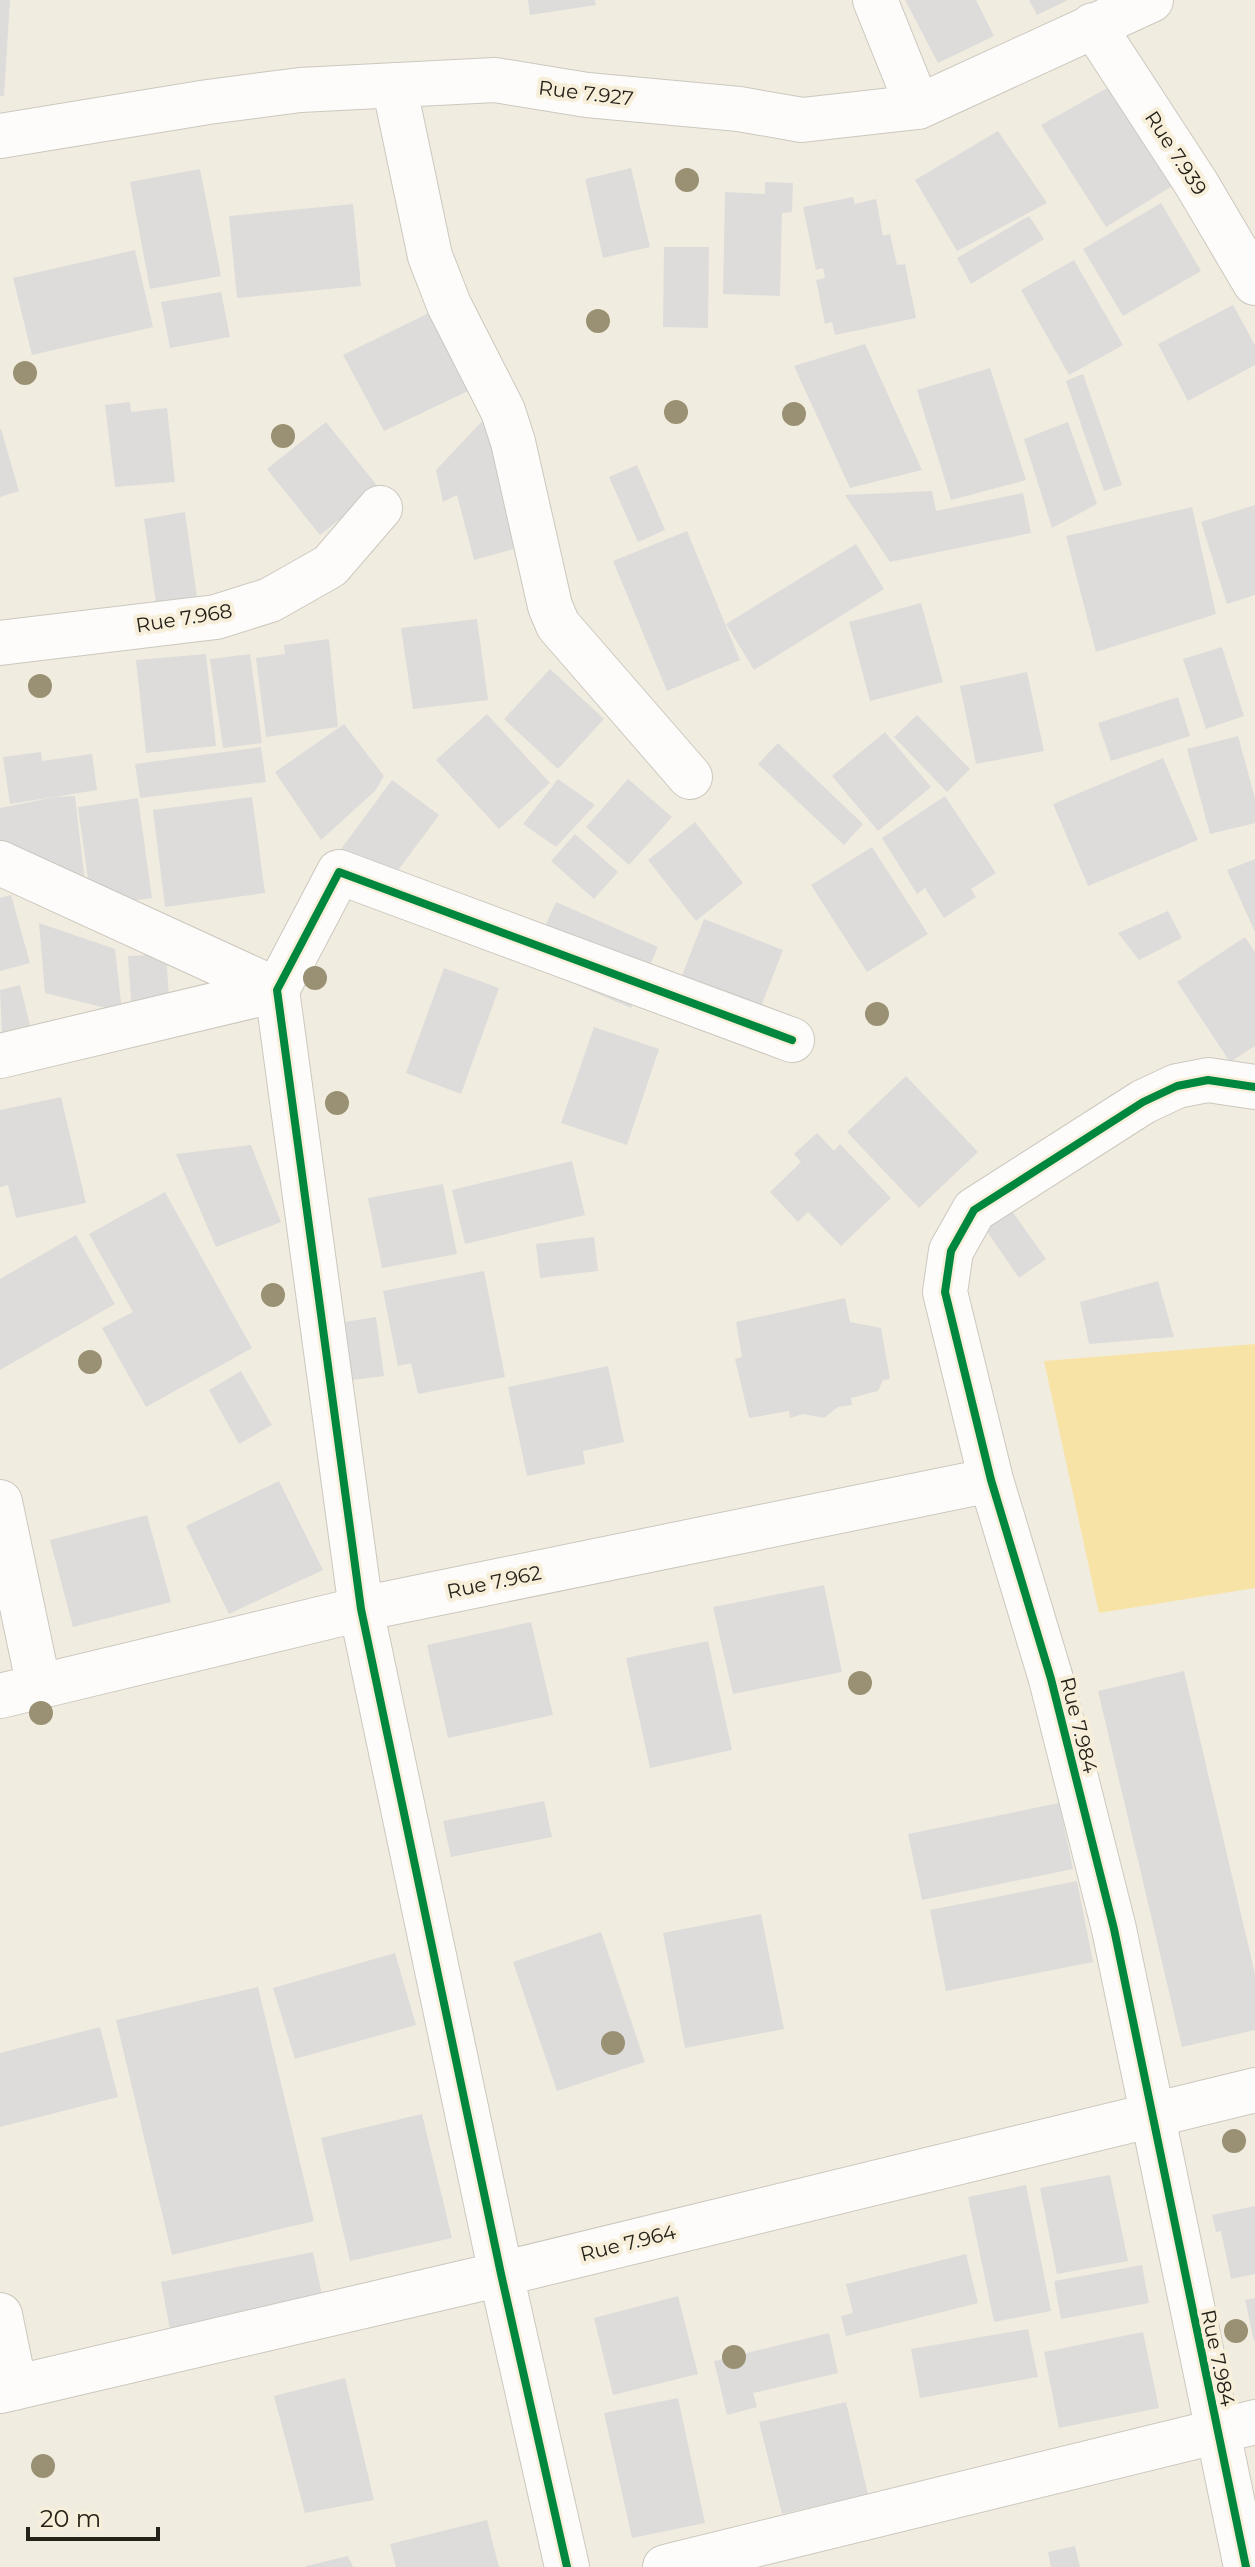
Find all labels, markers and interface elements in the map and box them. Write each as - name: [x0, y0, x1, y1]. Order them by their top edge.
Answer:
- street label: Rue 7.927: [537, 75, 635, 111]
- street label: Rue 7.939: [1140, 106, 1212, 200]
- street label: Rue 7.968: [134, 599, 234, 637]
- street label: Rue 7.962: [445, 1560, 543, 1604]
- street label: Rue 7.984: [1055, 1674, 1103, 1776]
- street label: Rue 7.964: [578, 2220, 678, 2266]
- street label: Rue 7.984: [1196, 2307, 1240, 2409]
- scale bar: [28, 2491, 158, 2541]
- text: 20 m: [40, 2504, 101, 2533]

